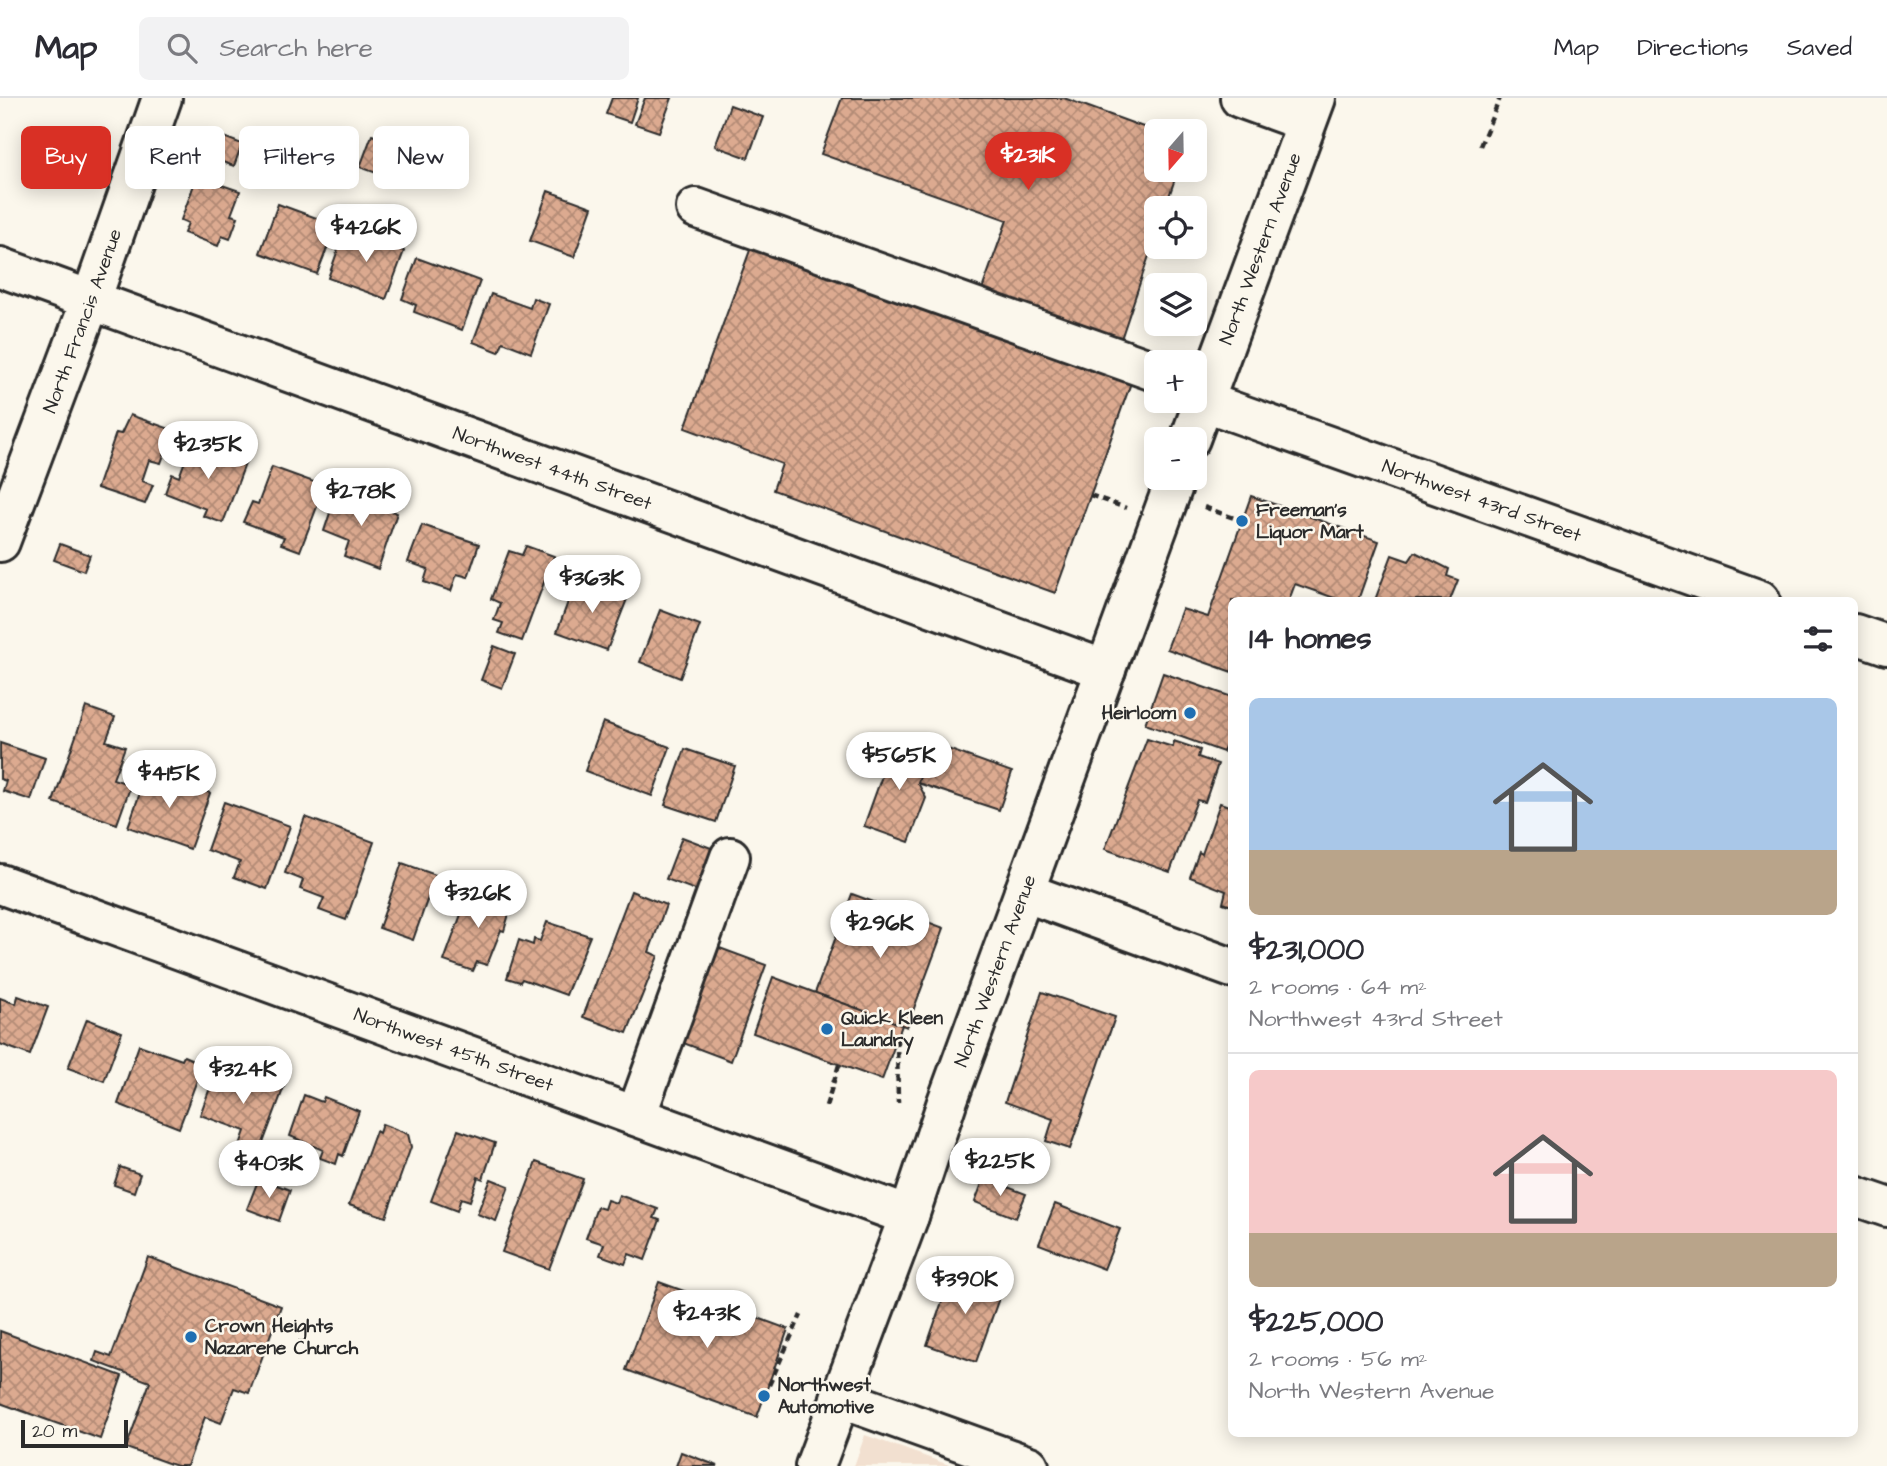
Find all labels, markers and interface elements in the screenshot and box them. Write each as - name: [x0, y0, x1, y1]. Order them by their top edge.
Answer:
- search box: [139, 17, 629, 80]
- text: Map: [35, 25, 97, 71]
- icon: search: [163, 29, 201, 67]
- text: Search here: [219, 30, 373, 66]
- text: Map: [1554, 31, 1599, 65]
- text: Directions: [1637, 31, 1749, 65]
- text: Saved: [1787, 31, 1852, 65]
- north arrow: [1144, 119, 1208, 182]
- map controls: [1144, 119, 1207, 490]
- chip: Buy: [21, 126, 111, 189]
- chip: Rent: [125, 126, 225, 189]
- chip: Filters: [239, 126, 359, 189]
- chip: New: [373, 126, 469, 189]
- pin: $231K: [979, 132, 1077, 192]
- text: $231K: [1001, 139, 1055, 171]
- street label: North Western Avenue: [1213, 149, 1308, 348]
- button: locate: [1144, 196, 1207, 259]
- pin: $426K: [317, 204, 415, 264]
- text: $426K: [331, 211, 401, 243]
- street label: North Francis Avenue: [36, 225, 129, 417]
- button: layers: [1144, 273, 1207, 336]
- button: +: [1144, 350, 1207, 413]
- street label: Northwest 44th Street: [449, 420, 656, 517]
- pin: $235K: [159, 422, 257, 481]
- button: −: [1144, 427, 1207, 490]
- text: $235K: [174, 428, 242, 460]
- street label: Northwest 43rd Street: [1378, 453, 1585, 549]
- pin: $278K: [312, 468, 410, 528]
- text: $278K: [327, 475, 395, 507]
- place label: Freeman's Liquor Mart: [1256, 497, 1364, 546]
- marker: Freeman's Liquor Mart: [1234, 513, 1250, 529]
- pin: $363K: [543, 556, 641, 615]
- text: $363K: [560, 562, 624, 594]
- text: 14 homes: [1249, 618, 1372, 660]
- icon: filters: [1799, 620, 1837, 658]
- place label: Heirloom: [1102, 700, 1177, 727]
- marker: Heirloom: [1182, 705, 1198, 721]
- pin: $565K: [850, 732, 948, 792]
- text: $565K: [862, 739, 936, 771]
- icon: home: [1480, 744, 1606, 870]
- pin: $415K: [120, 750, 218, 810]
- text: $415K: [138, 757, 200, 789]
- pin: $326K: [429, 870, 527, 930]
- street label: North Western Avenue: [948, 871, 1043, 1071]
- text: $326K: [445, 877, 511, 909]
- pin: $296K: [831, 900, 929, 960]
- text: $296K: [846, 907, 914, 939]
- text: $231,000: [1249, 929, 1364, 971]
- text: 2 rooms · 64 m²: [1249, 971, 1427, 1003]
- street label: Northwest 45th Street: [350, 1001, 557, 1099]
- text: Northwest 43rd Street: [1249, 1003, 1503, 1035]
- place label: Quick Kleen Laundry: [841, 1005, 943, 1055]
- marker: Quick Kleen Laundry: [819, 1021, 835, 1037]
- pin: $324K: [194, 1046, 292, 1106]
- text: $324K: [209, 1053, 277, 1085]
- icon: home: [1480, 1116, 1606, 1242]
- pin: $225K: [951, 1138, 1049, 1198]
- pin: $403K: [220, 1140, 318, 1200]
- text: $225K: [965, 1145, 1035, 1177]
- text: $403K: [235, 1147, 303, 1179]
- pin: $390K: [916, 1256, 1014, 1316]
- text: $390K: [932, 1263, 998, 1295]
- pin: $243K: [658, 1290, 756, 1350]
- text: $243K: [673, 1297, 741, 1329]
- text: $225,000: [1249, 1301, 1383, 1343]
- place label: Crown Heights Nazarene Church: [205, 1313, 359, 1362]
- marker: Crown Heights Nazarene Church: [183, 1329, 199, 1345]
- text: 2 rooms · 56 m²: [1249, 1343, 1427, 1375]
- place label: Northwest Automotive: [778, 1372, 875, 1421]
- text: North Western Avenue: [1249, 1375, 1494, 1407]
- marker: Northwest Automotive: [756, 1388, 772, 1404]
- scale bar: [21, 1417, 128, 1449]
- text: 20 m: [32, 1418, 77, 1445]

